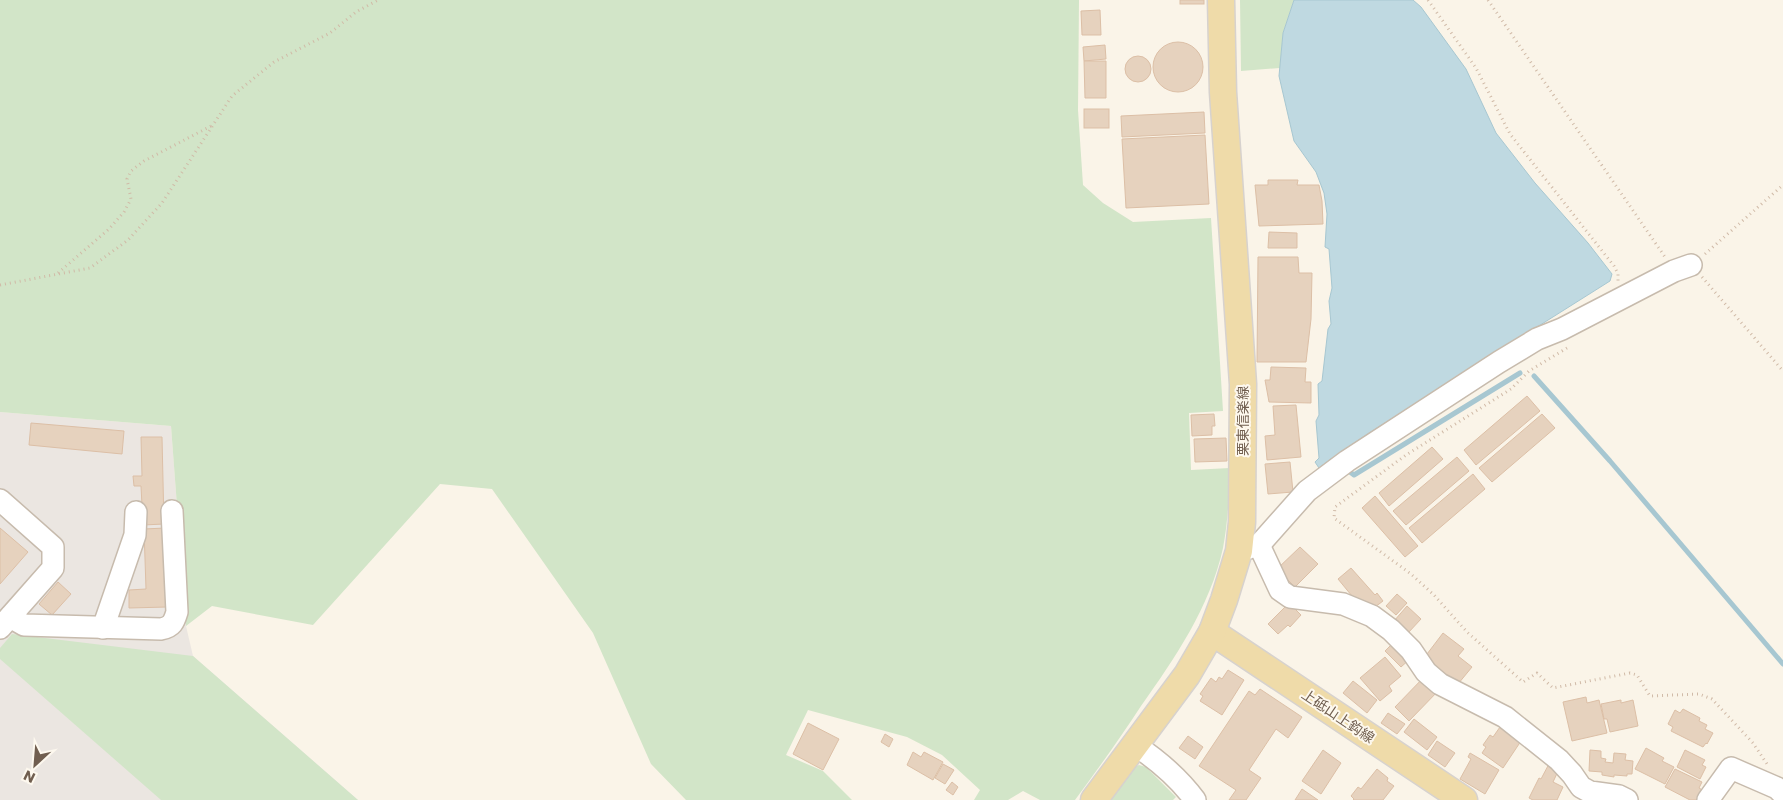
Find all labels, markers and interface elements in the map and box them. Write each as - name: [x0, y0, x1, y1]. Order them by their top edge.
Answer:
- street label: 栗東信楽線: [1233, 386, 1253, 456]
- street label: 上砥山上鈎線: [1298, 684, 1378, 748]
- north arrow: [10, 740, 60, 790]
- text: N: [20, 765, 38, 788]

